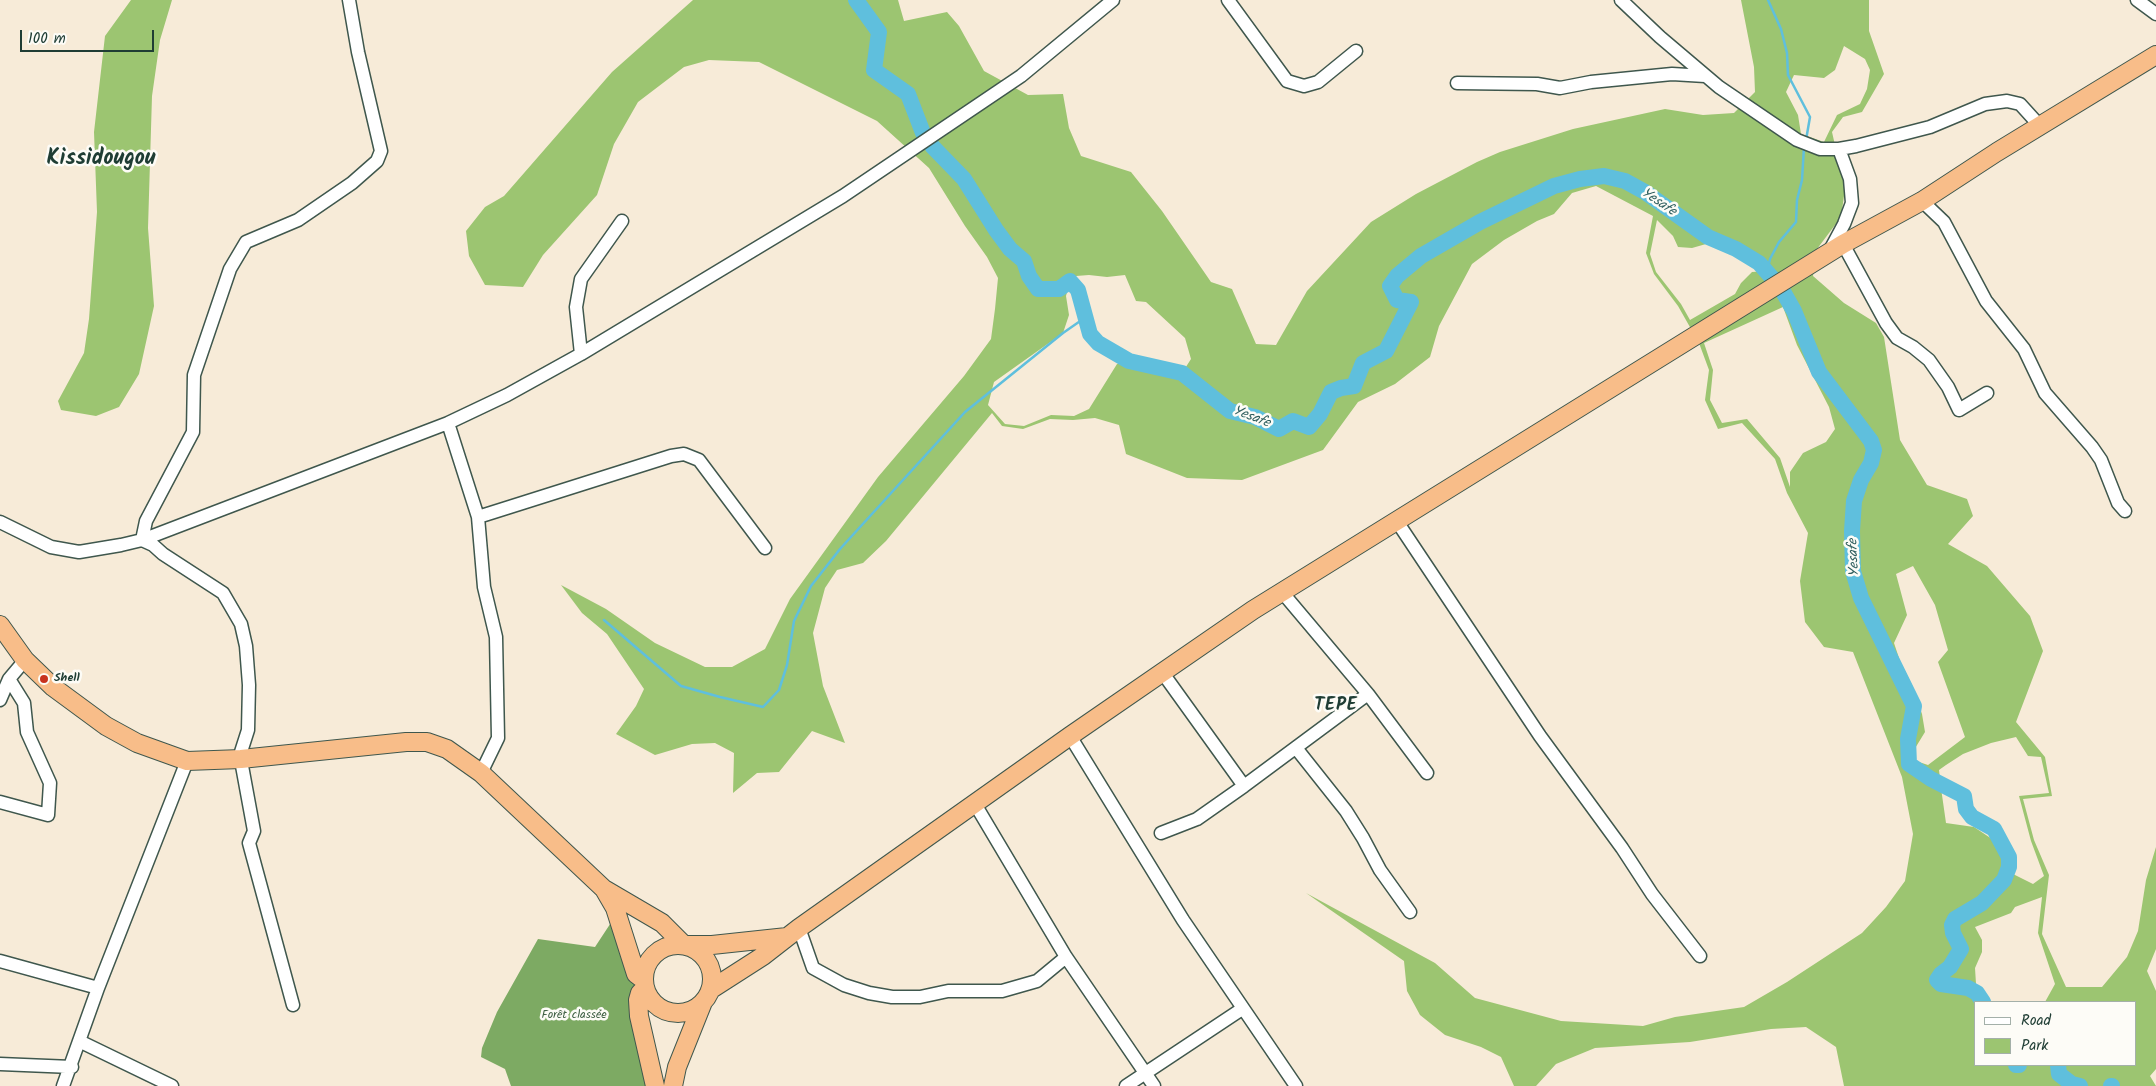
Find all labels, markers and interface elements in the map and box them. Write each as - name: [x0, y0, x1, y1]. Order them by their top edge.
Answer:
- scale bar: [22, 20, 156, 52]
- text: 100 m: [28, 27, 66, 51]
- district label: Kissidougou: [46, 147, 156, 173]
- water label: Yesafe: [1637, 185, 1679, 221]
- water label: Yesafe: [1230, 403, 1272, 433]
- water label: Yesafe: [1846, 538, 1864, 578]
- place label: Shell: [54, 672, 80, 686]
- marker: Shell: [38, 673, 50, 685]
- district label: TEPE: [1314, 696, 1358, 718]
- legend: [1974, 1001, 2136, 1066]
- park label: Forêt classée: [541, 1009, 607, 1023]
- text: Road: [2021, 1009, 2051, 1033]
- text: Park: [2021, 1034, 2048, 1058]

